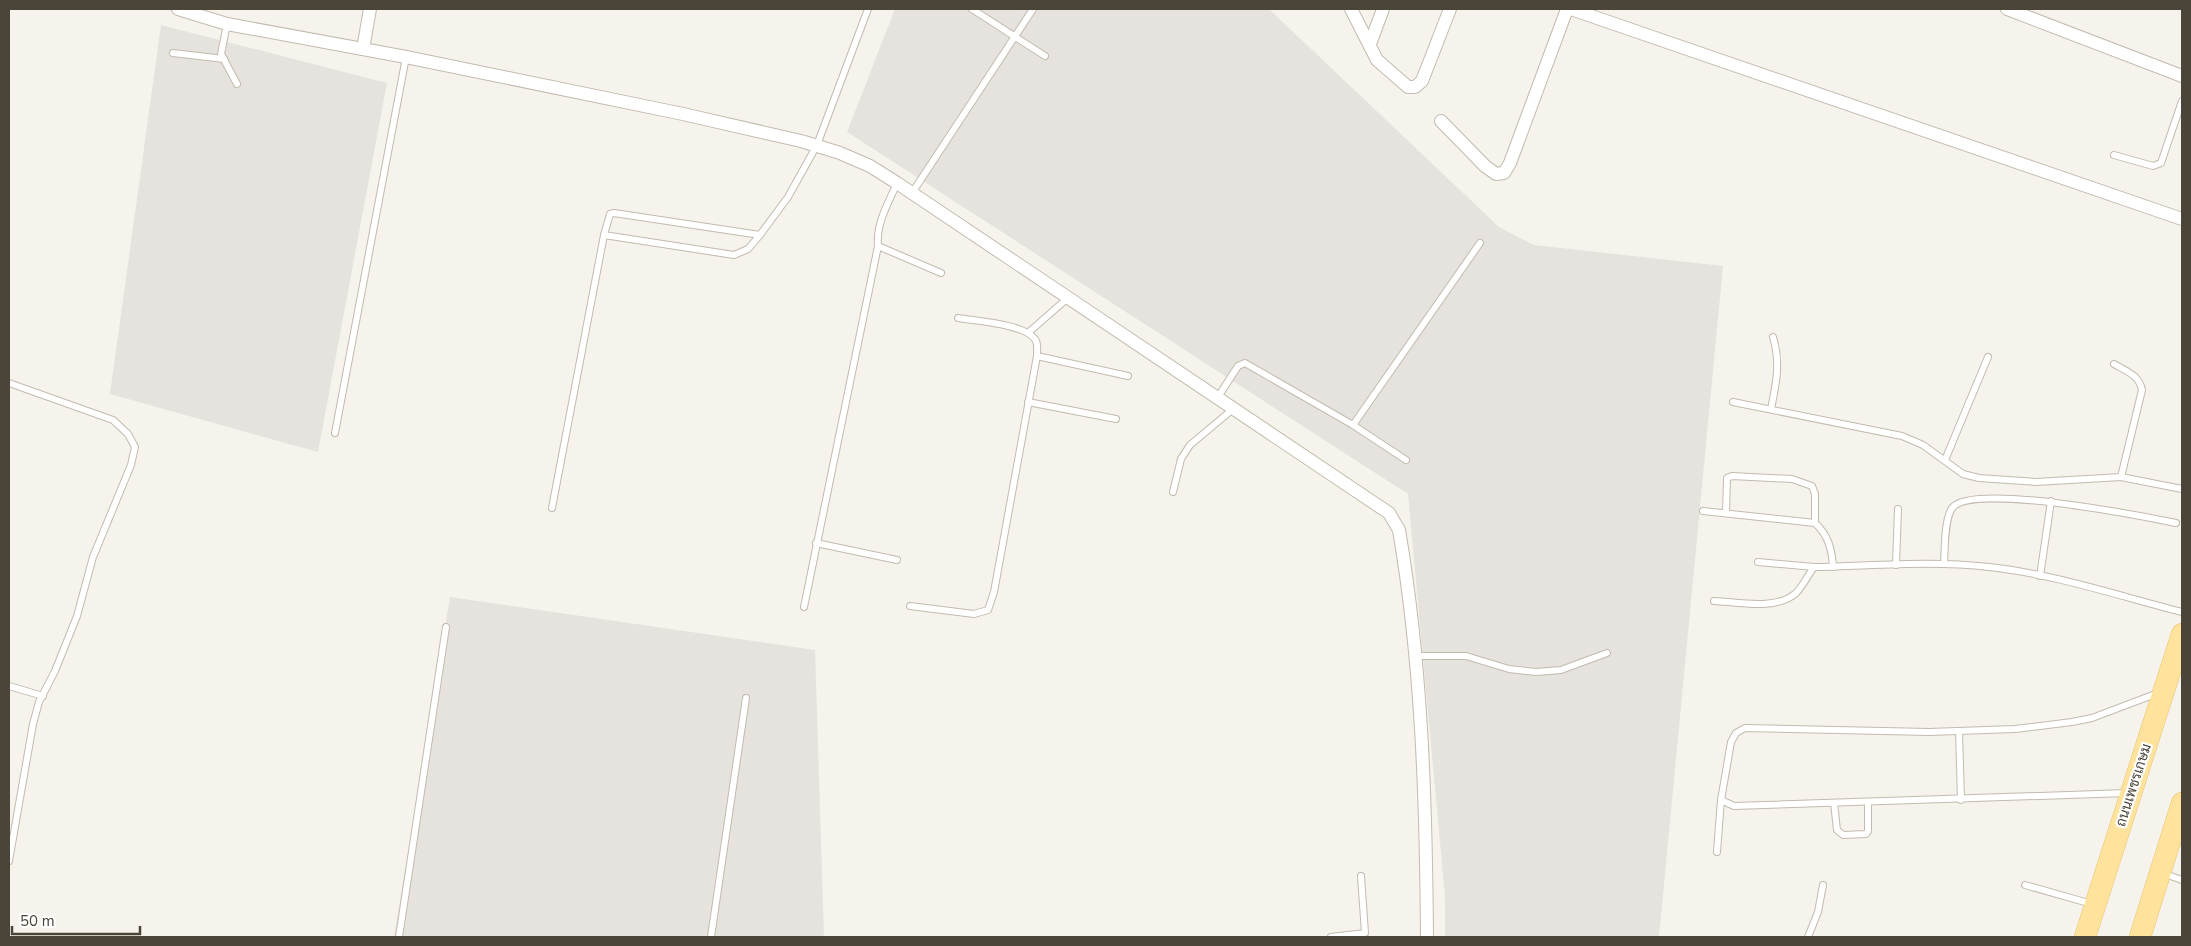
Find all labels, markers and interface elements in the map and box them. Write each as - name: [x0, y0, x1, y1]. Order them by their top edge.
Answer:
- street label: ถนนเพชรเกษม: [2111, 741, 2156, 829]
- scale bar: [12, 904, 140, 936]
- text: 50 m: [20, 911, 55, 931]

